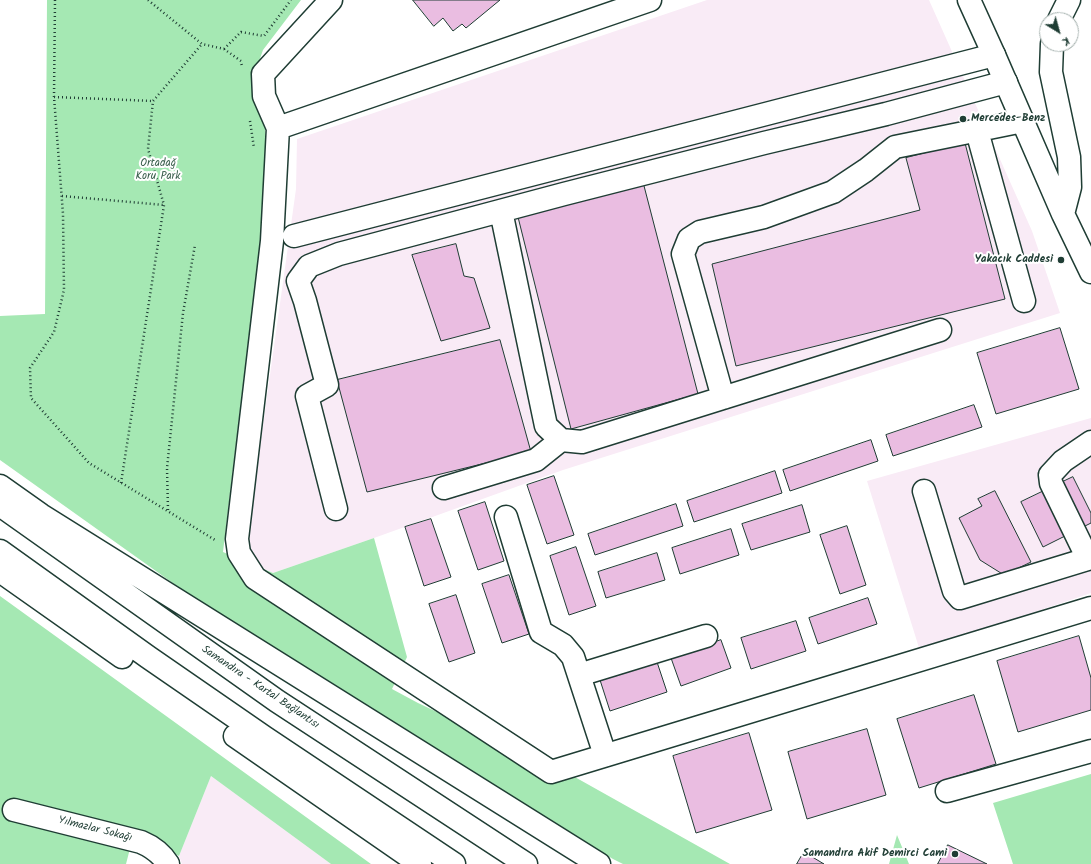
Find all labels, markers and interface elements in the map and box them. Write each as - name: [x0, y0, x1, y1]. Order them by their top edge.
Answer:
- north arrow: [1039, 12, 1079, 52]
- text: K: [1058, 32, 1074, 50]
- place label: Mercedes-Benz: [971, 112, 1045, 126]
- marker: Mercedes-Benz: [958, 114, 968, 124]
- park label: Ortadağ Koru Park: [136, 157, 180, 183]
- place label: Yakacık Caddesi: [975, 253, 1053, 267]
- marker: Yakacık Caddesi: [1056, 255, 1066, 265]
- street label: Samandıra - Kartal Bağlantısı: [199, 644, 321, 732]
- street label: Yılmazlar Sokağı: [57, 814, 133, 846]
- place label: Samandıra Akif Demirci Cami: [802, 847, 947, 861]
- marker: Samandıra Akif Demirci Cami: [950, 849, 960, 859]

